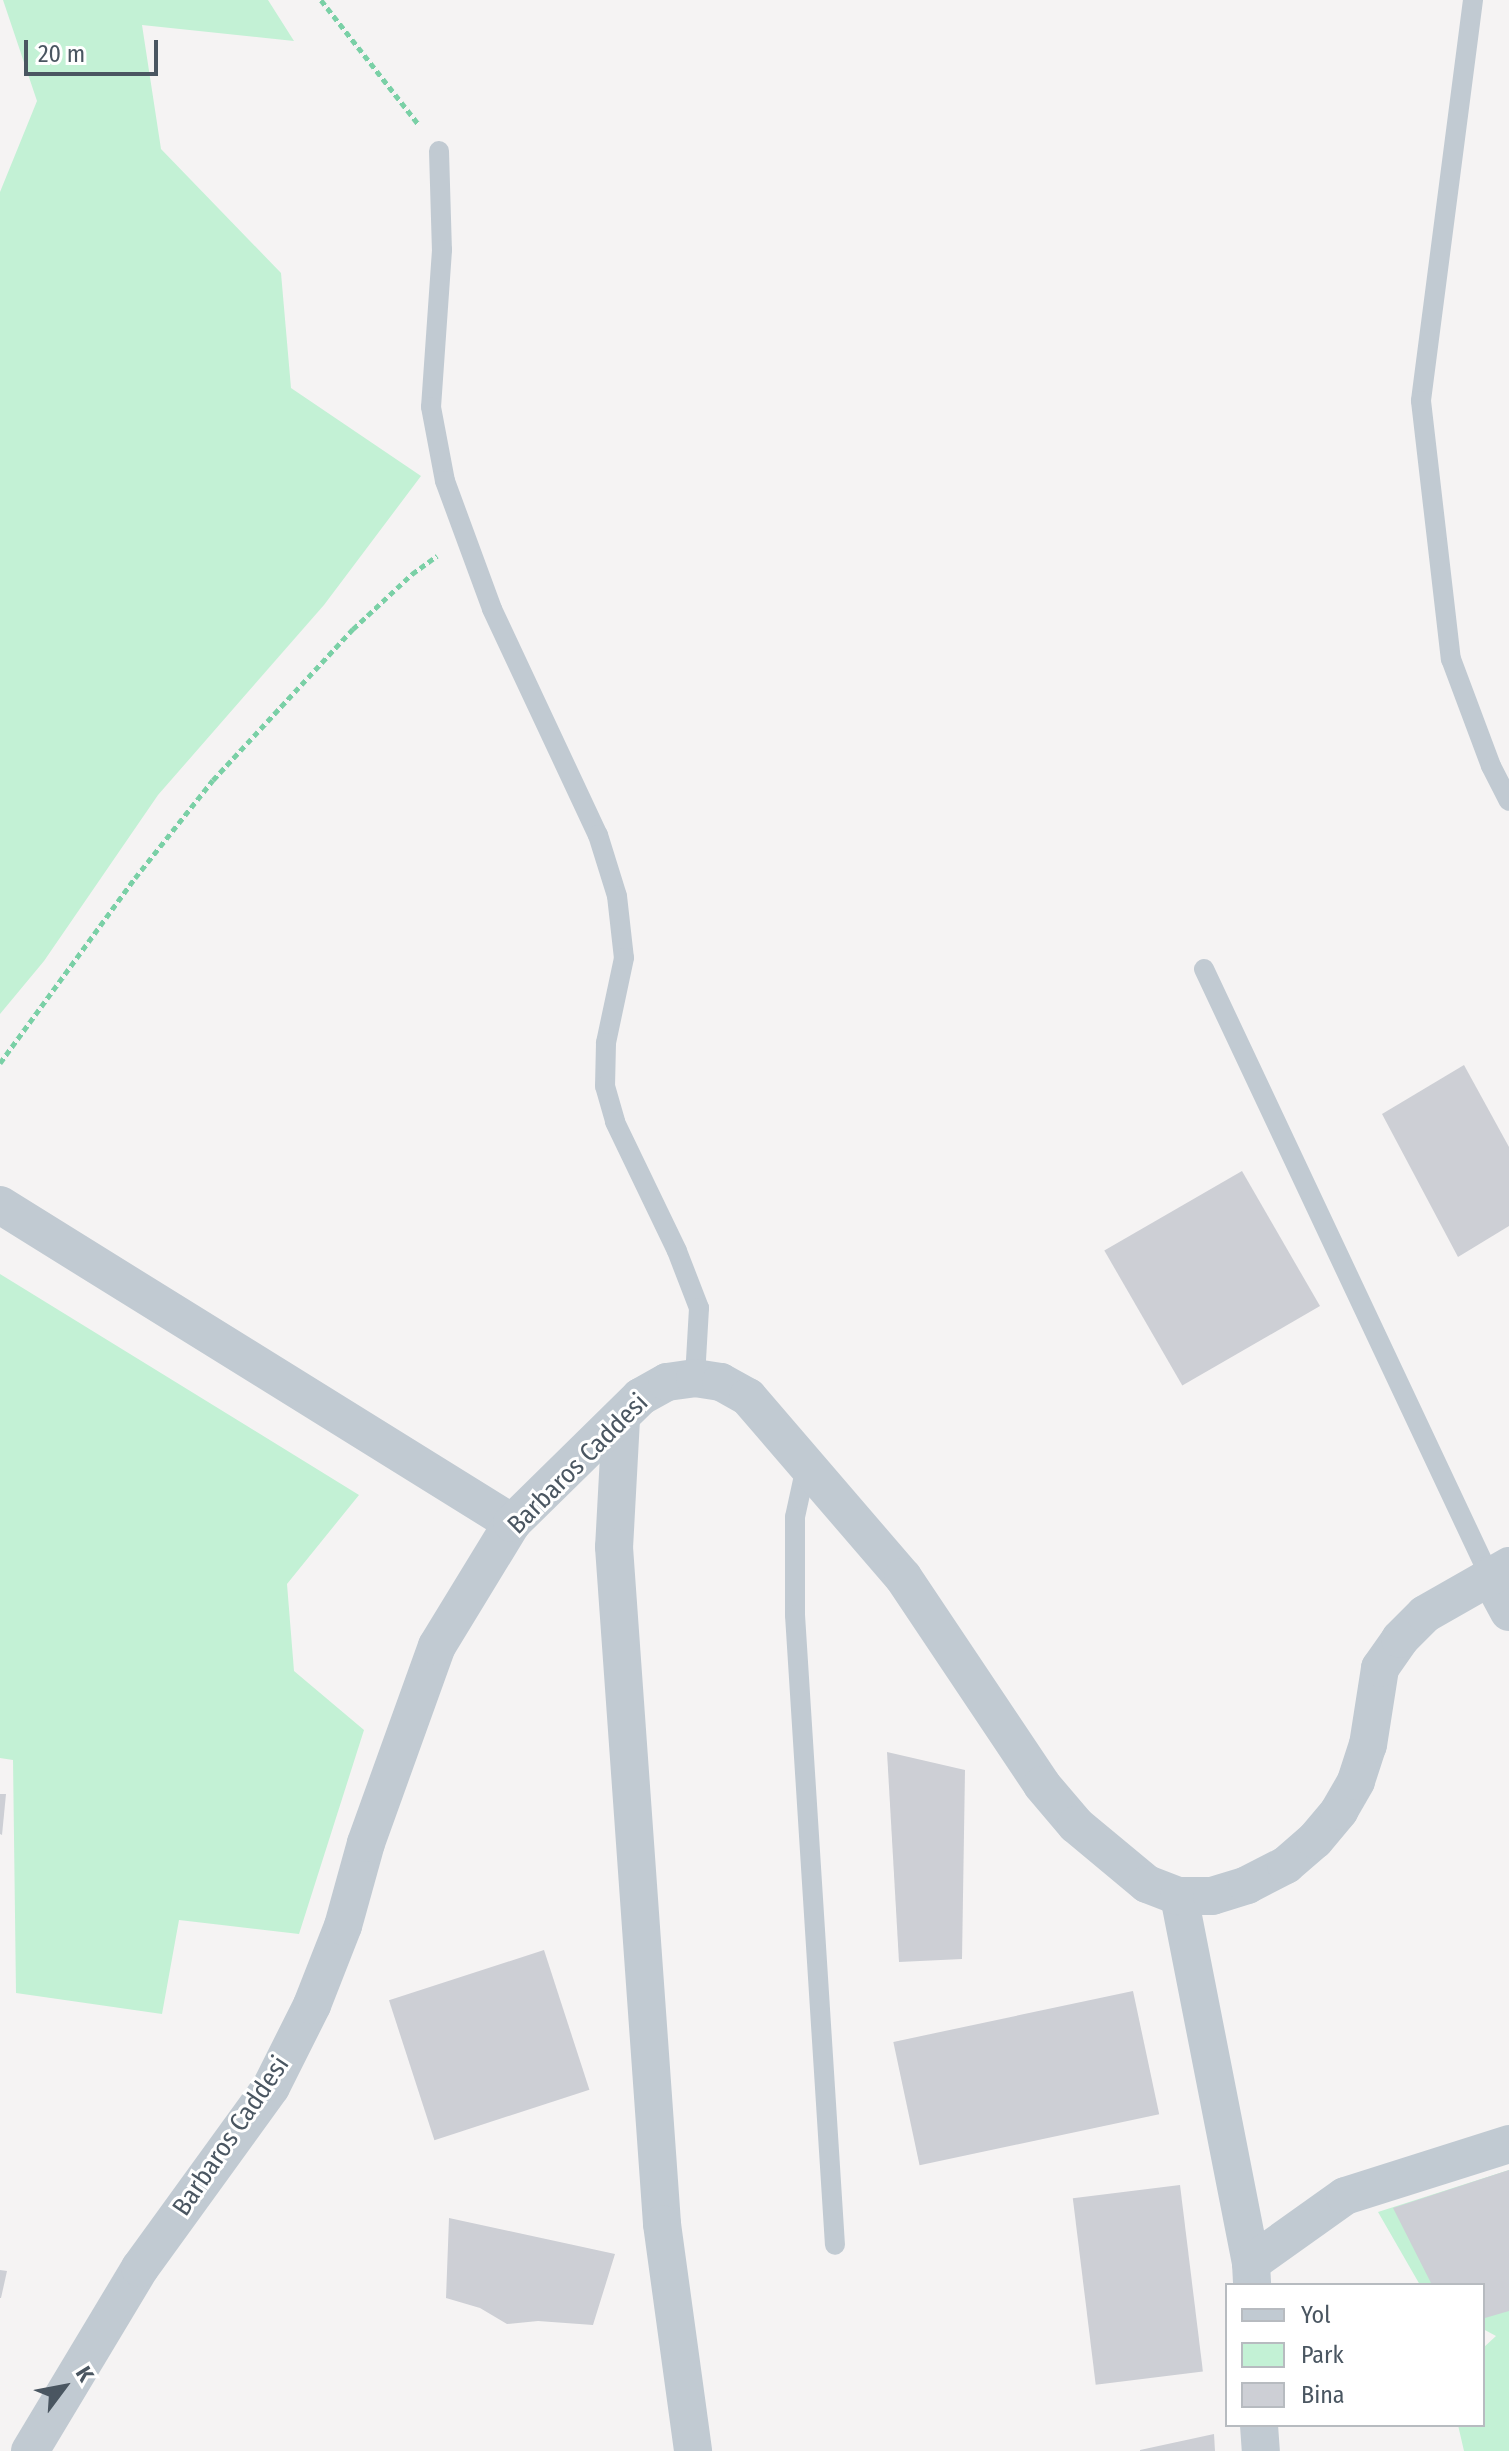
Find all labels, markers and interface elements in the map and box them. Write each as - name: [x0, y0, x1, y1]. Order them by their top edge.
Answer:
- scale bar: [28, 24, 162, 74]
- text: 20 m: [38, 40, 85, 68]
- street label: Barbaros Caddesi: [501, 1387, 655, 1541]
- street label: Barbaros Caddesi: [166, 2050, 296, 2222]
- legend: [1225, 2283, 1485, 2427]
- text: Yol: [1301, 2301, 1331, 2329]
- text: Park: [1301, 2341, 1344, 2369]
- north arrow: [24, 2347, 104, 2427]
- text: K: [70, 2361, 100, 2387]
- text: Bina: [1301, 2381, 1345, 2409]

